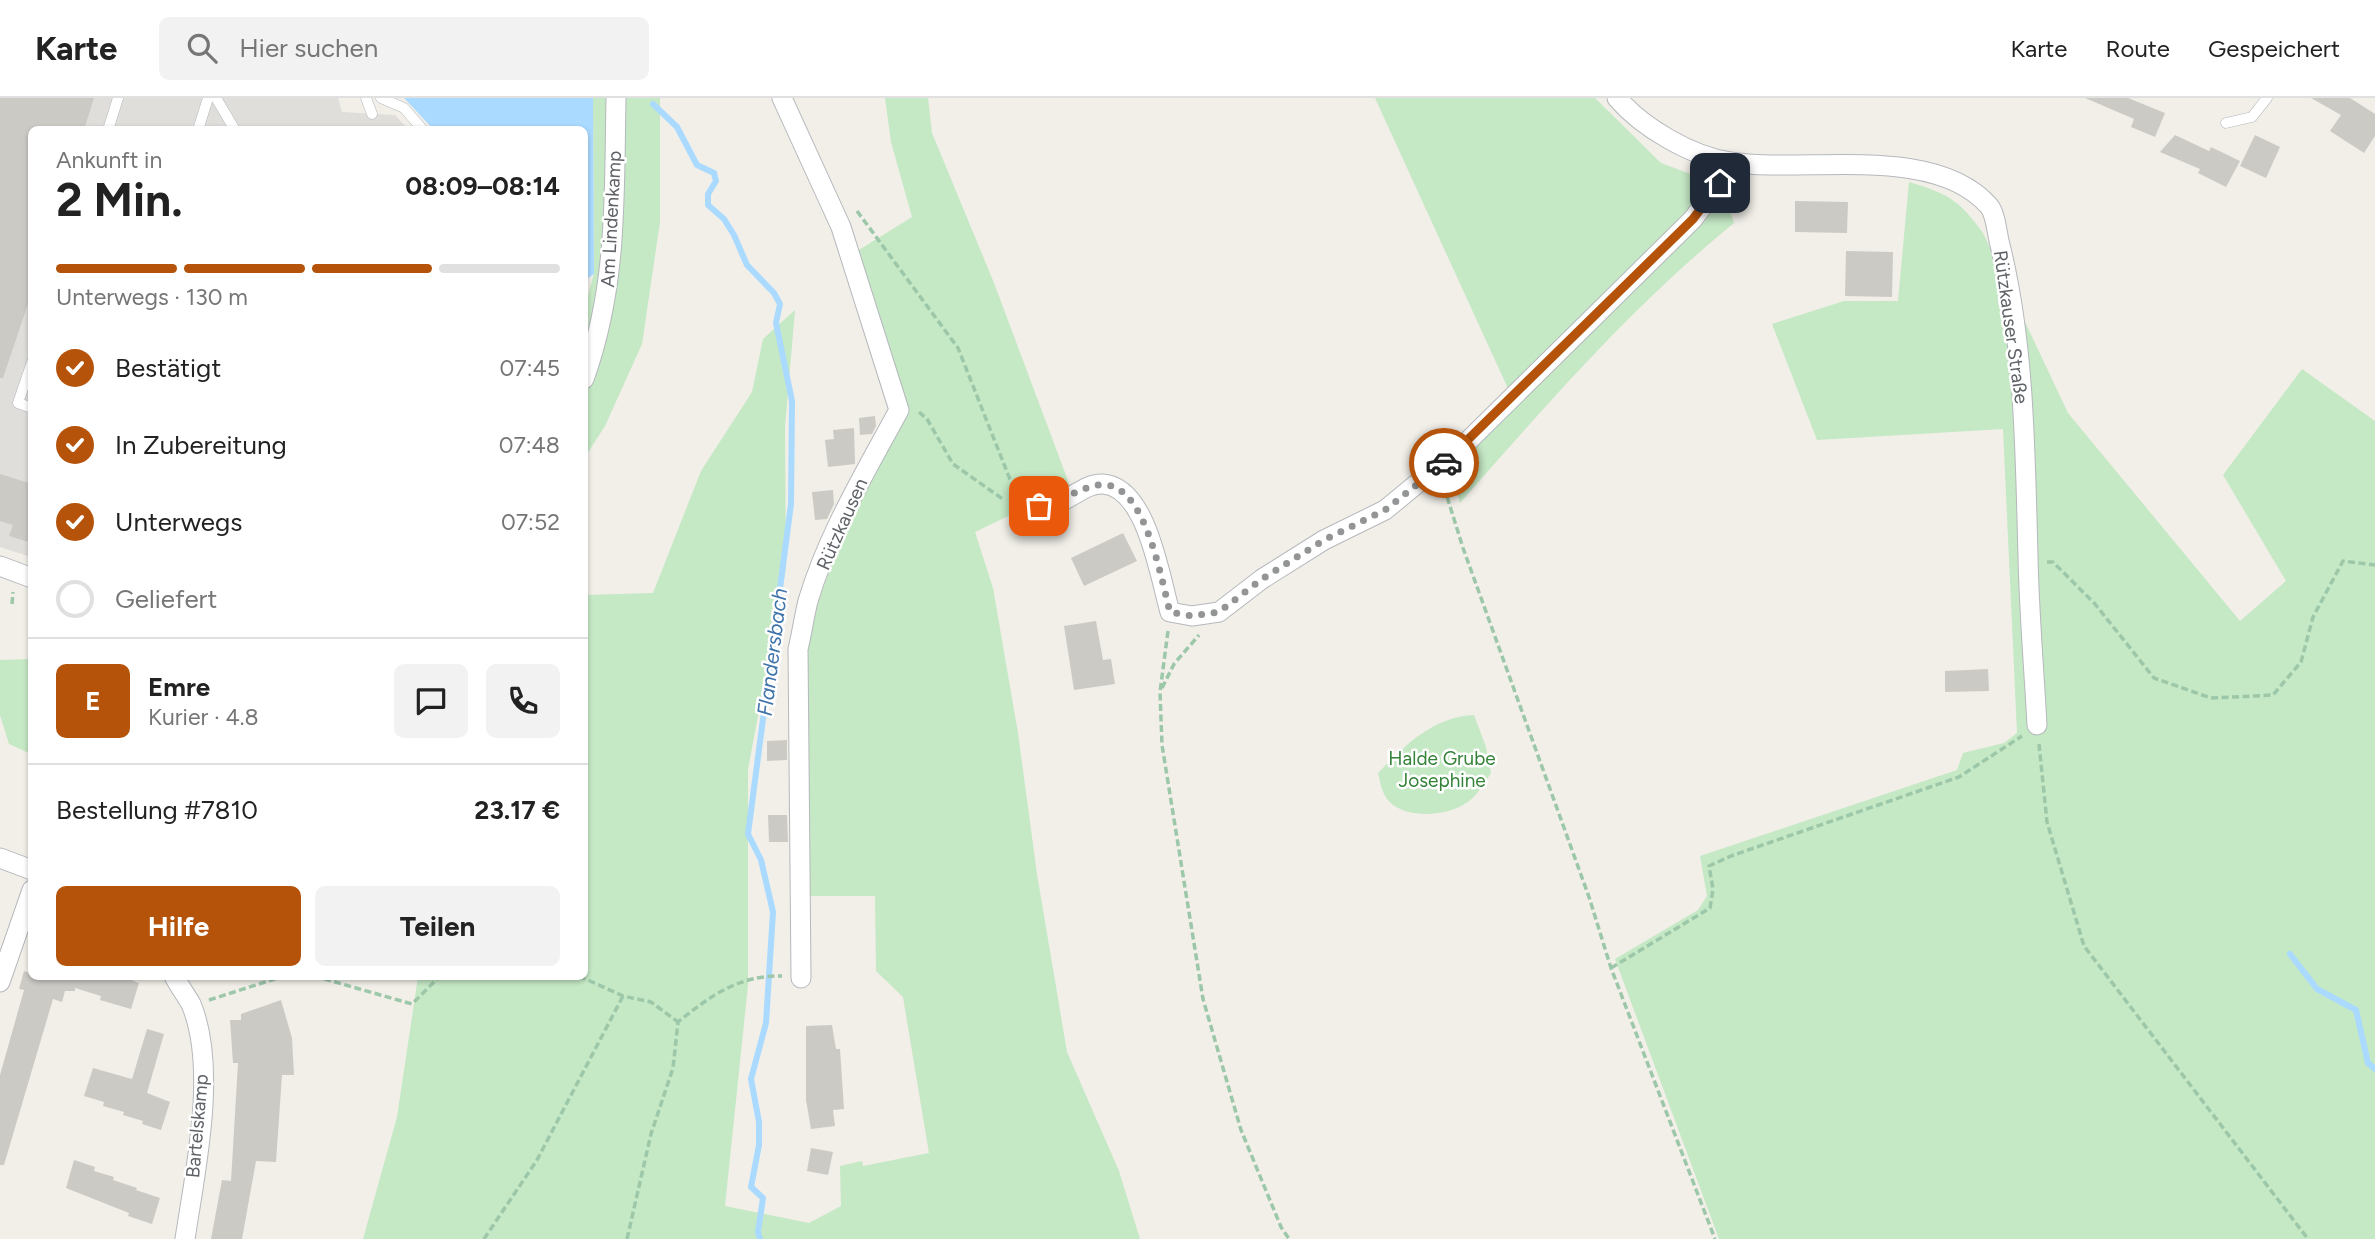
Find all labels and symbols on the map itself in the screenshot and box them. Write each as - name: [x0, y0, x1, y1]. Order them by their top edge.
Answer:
- street label: Am Lindenkamp: [596, 150, 626, 288]
- pin: [1690, 153, 1750, 213]
- street label: Rützkauser Straße: [1989, 249, 2033, 405]
- courier: [1409, 428, 1479, 498]
- street label: Rützkausen: [812, 474, 872, 574]
- pin: [1009, 476, 1069, 536]
- water label: Flandersbach: [752, 586, 792, 717]
- park label: Halde Grube Josephine: [1388, 747, 1496, 792]
- street label: Bartelskamp: [181, 1073, 213, 1179]

